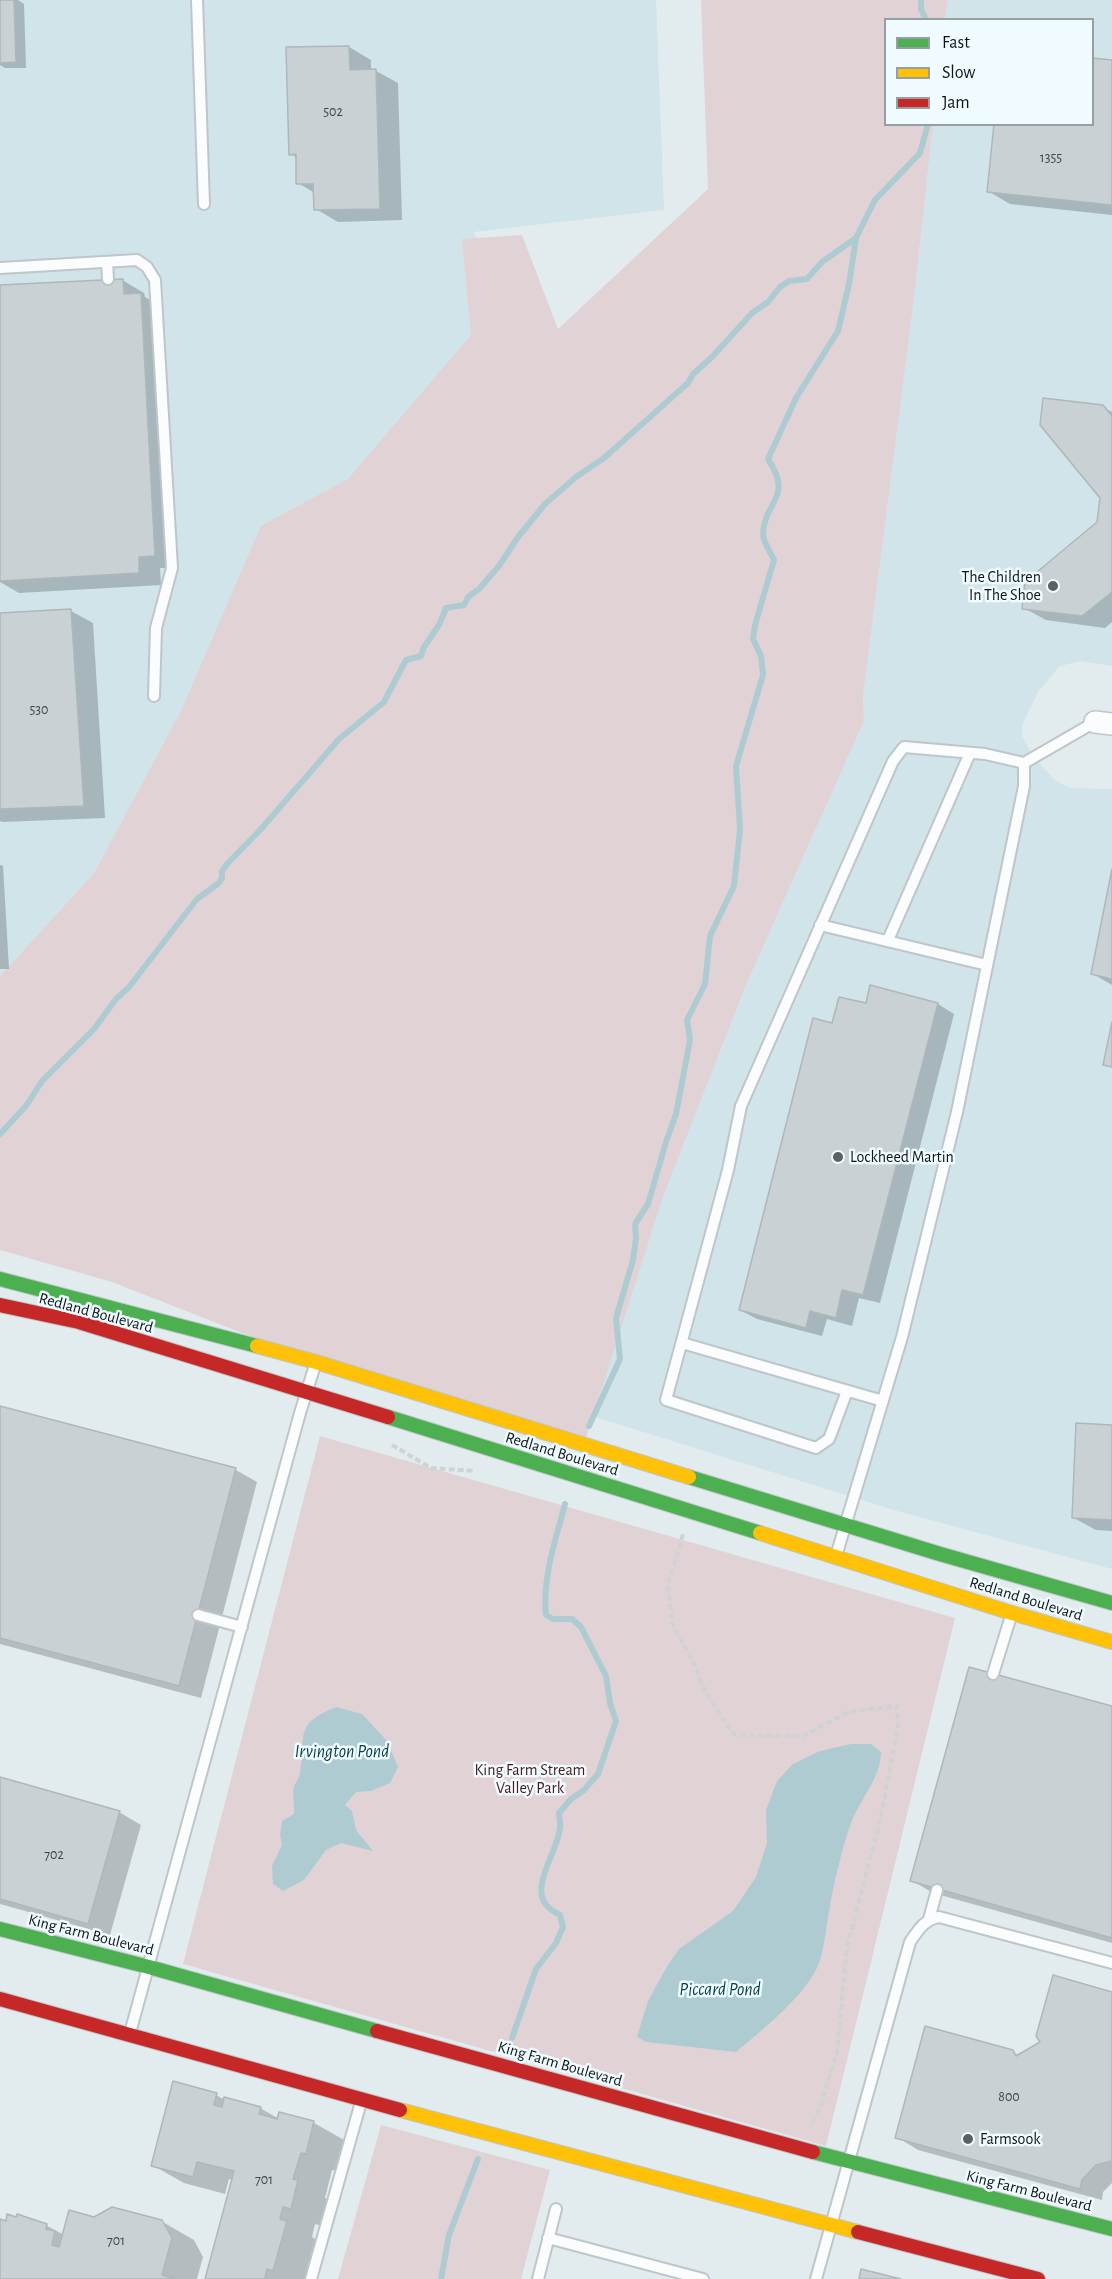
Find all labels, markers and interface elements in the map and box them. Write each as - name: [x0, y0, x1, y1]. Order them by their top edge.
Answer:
- legend: [884, 18, 1094, 126]
- text: Fast: [942, 34, 970, 52]
- text: Slow: [942, 64, 975, 82]
- text: Jam: [942, 94, 970, 112]
- house number: 502: [323, 104, 343, 120]
- house number: 1355: [1040, 150, 1062, 166]
- place label: The Children In The Shoe: [961, 567, 1041, 605]
- marker: The Children In The Shoe: [1046, 579, 1060, 593]
- house number: 530: [29, 702, 49, 718]
- place label: Lockheed Martin: [850, 1147, 954, 1167]
- marker: Lockheed Martin: [831, 1150, 845, 1164]
- street label: Redland Boulevard: [37, 1289, 155, 1337]
- street label: Redland Boulevard: [503, 1428, 621, 1480]
- street label: Redland Boulevard: [967, 1573, 1085, 1625]
- water label: Irvington Pond: [295, 1741, 389, 1763]
- park label: King Farm Stream Valley Park: [475, 1760, 585, 1798]
- house number: 702: [44, 1847, 64, 1863]
- street label: King Farm Boulevard: [26, 1910, 156, 1960]
- water label: Piccard Pond: [679, 1979, 761, 2001]
- street label: King Farm Boulevard: [496, 2037, 624, 2091]
- house number: 800: [998, 2089, 1020, 2105]
- place label: Farmsook: [980, 2129, 1041, 2149]
- marker: Farmsook: [961, 2132, 975, 2146]
- street label: King Farm Boulevard: [964, 2166, 1094, 2216]
- house number: 701: [255, 2172, 273, 2188]
- house number: 701: [107, 2233, 125, 2249]

